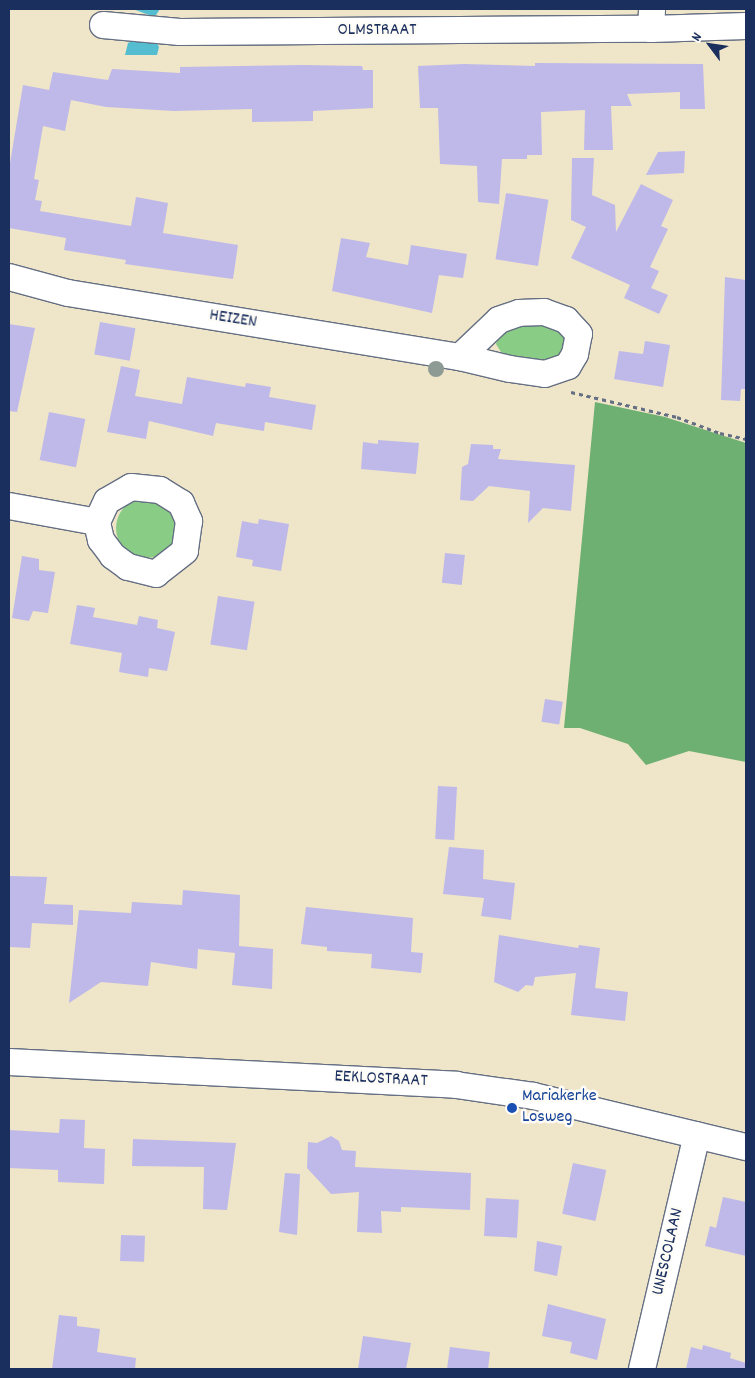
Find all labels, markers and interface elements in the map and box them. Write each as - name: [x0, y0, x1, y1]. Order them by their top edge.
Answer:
- street label: OLMSTRAAT: [337, 20, 417, 42]
- north arrow: [685, 20, 735, 70]
- text: N: [687, 29, 707, 45]
- street label: HEIZEN: [208, 306, 258, 334]
- street label: EEKLOSTRAAT: [334, 1067, 428, 1093]
- place label: Mariakerke Losweg: [522, 1087, 597, 1130]
- marker: Mariakerke Losweg: [506, 1102, 518, 1114]
- street label: UNESCOLAAN: [648, 1206, 690, 1298]

